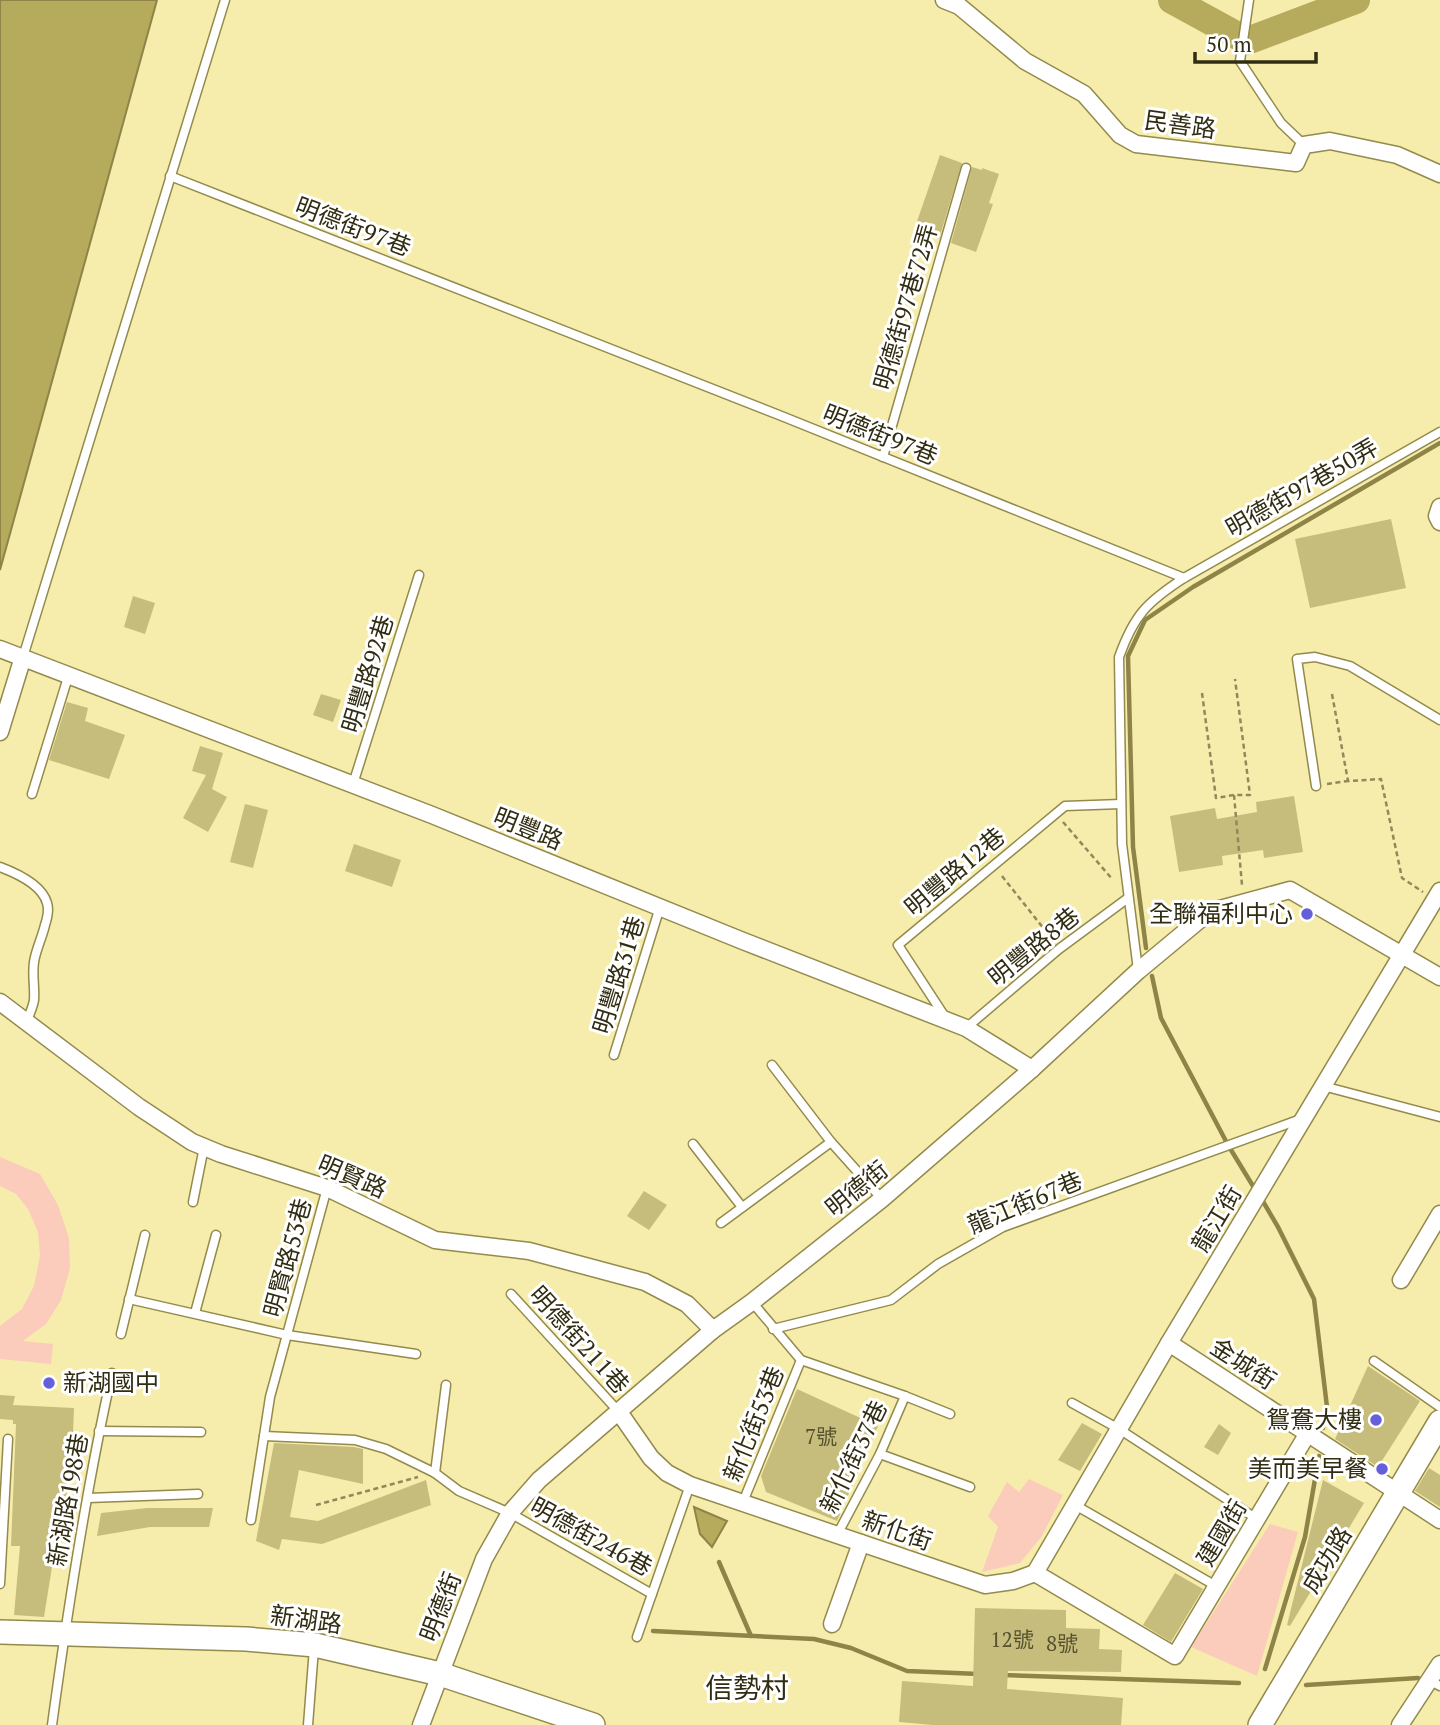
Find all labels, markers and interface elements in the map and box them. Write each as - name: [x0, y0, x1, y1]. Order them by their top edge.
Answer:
- scale bar: [1195, 21, 1316, 65]
- text: 50 m: [1206, 30, 1252, 58]
- street label: 民善路: [1142, 103, 1218, 145]
- street label: 明德街97巷: [291, 189, 416, 263]
- street label: 明德街97巷72弄: [866, 220, 944, 393]
- street label: 明德街97巷: [818, 396, 943, 472]
- street label: 明德街97巷50弄: [1219, 430, 1384, 544]
- street label: 明豐路92巷: [334, 611, 400, 737]
- street label: 明豐路: [489, 800, 568, 856]
- street label: 明豐路12巷: [897, 820, 1011, 923]
- place label: 全聯福利中心: [1149, 897, 1293, 929]
- street label: 明豐路8巷: [981, 900, 1086, 993]
- marker: 全聯福利中心: [1299, 906, 1315, 922]
- street label: 明豐路31巷: [585, 912, 651, 1038]
- street label: 明賢路: [313, 1147, 392, 1205]
- street label: 明德街: [818, 1153, 894, 1223]
- street label: 龍江街67巷: [962, 1164, 1087, 1241]
- street label: 龍江街: [1184, 1179, 1248, 1258]
- street label: 明賢路53巷: [256, 1195, 318, 1321]
- street label: 明德街211巷: [523, 1279, 637, 1400]
- street label: 金城街: [1205, 1330, 1282, 1396]
- street label: 新化街53巷: [715, 1361, 791, 1486]
- place label: 新湖國中: [63, 1366, 159, 1398]
- marker: 新湖國中: [41, 1375, 57, 1391]
- street label: 新化街37巷: [812, 1395, 894, 1518]
- place label: 鴛鴦大樓: [1266, 1403, 1362, 1435]
- marker: 鴛鴦大樓: [1368, 1412, 1384, 1428]
- house number: 7號: [805, 1422, 837, 1450]
- street label: 新湖路198巷: [40, 1431, 94, 1569]
- place label: 美而美早餐: [1248, 1452, 1368, 1484]
- marker: 美而美早餐: [1374, 1461, 1390, 1477]
- street label: 明德街246巷: [525, 1490, 658, 1583]
- street label: 建國街: [1189, 1493, 1253, 1572]
- street label: 新化街: [858, 1503, 937, 1557]
- street label: 成功路: [1294, 1520, 1358, 1599]
- street label: 明德街: [412, 1567, 468, 1646]
- street label: 新湖路: [268, 1598, 344, 1640]
- house number: 12號: [990, 1625, 1034, 1653]
- house number: 8號: [1046, 1629, 1078, 1657]
- district label: 信勢村: [705, 1669, 789, 1706]

